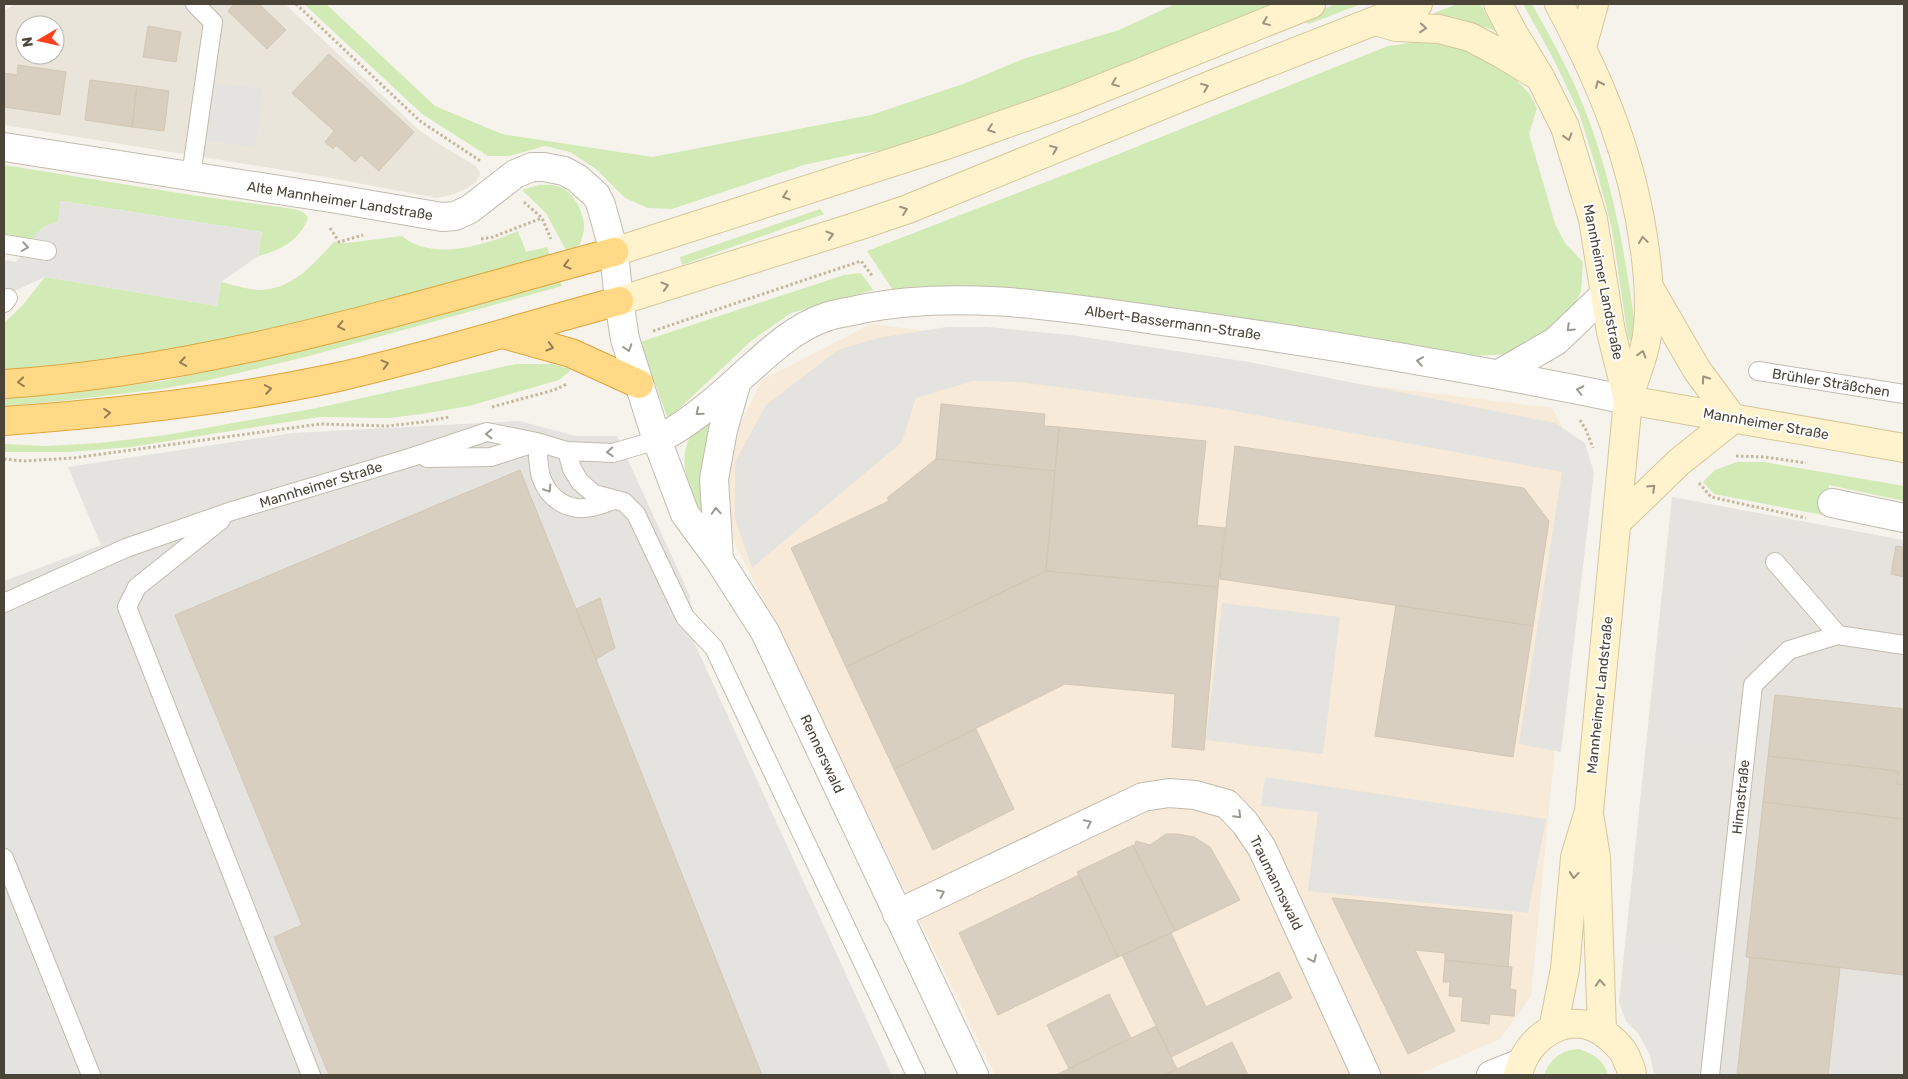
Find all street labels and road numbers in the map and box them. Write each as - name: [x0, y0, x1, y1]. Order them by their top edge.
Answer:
- street label: Alte Mannheimer Landstraße: [246, 178, 434, 224]
- street label: Mannheimer Landstraße: [1580, 203, 1626, 361]
- street label: Albert-Bassermann-Straße: [1084, 302, 1262, 344]
- street label: Brühler Sträßchen: [1771, 365, 1891, 401]
- street label: Mannheimer Straße: [1702, 405, 1830, 443]
- street label: Mannheimer Straße: [258, 458, 385, 512]
- street label: Mannheimer Landstraße: [1583, 615, 1617, 775]
- street label: Rennerswald: [796, 712, 848, 796]
- street label: Himastraße: [1729, 759, 1753, 835]
- street label: Traumannswald: [1246, 833, 1306, 933]

